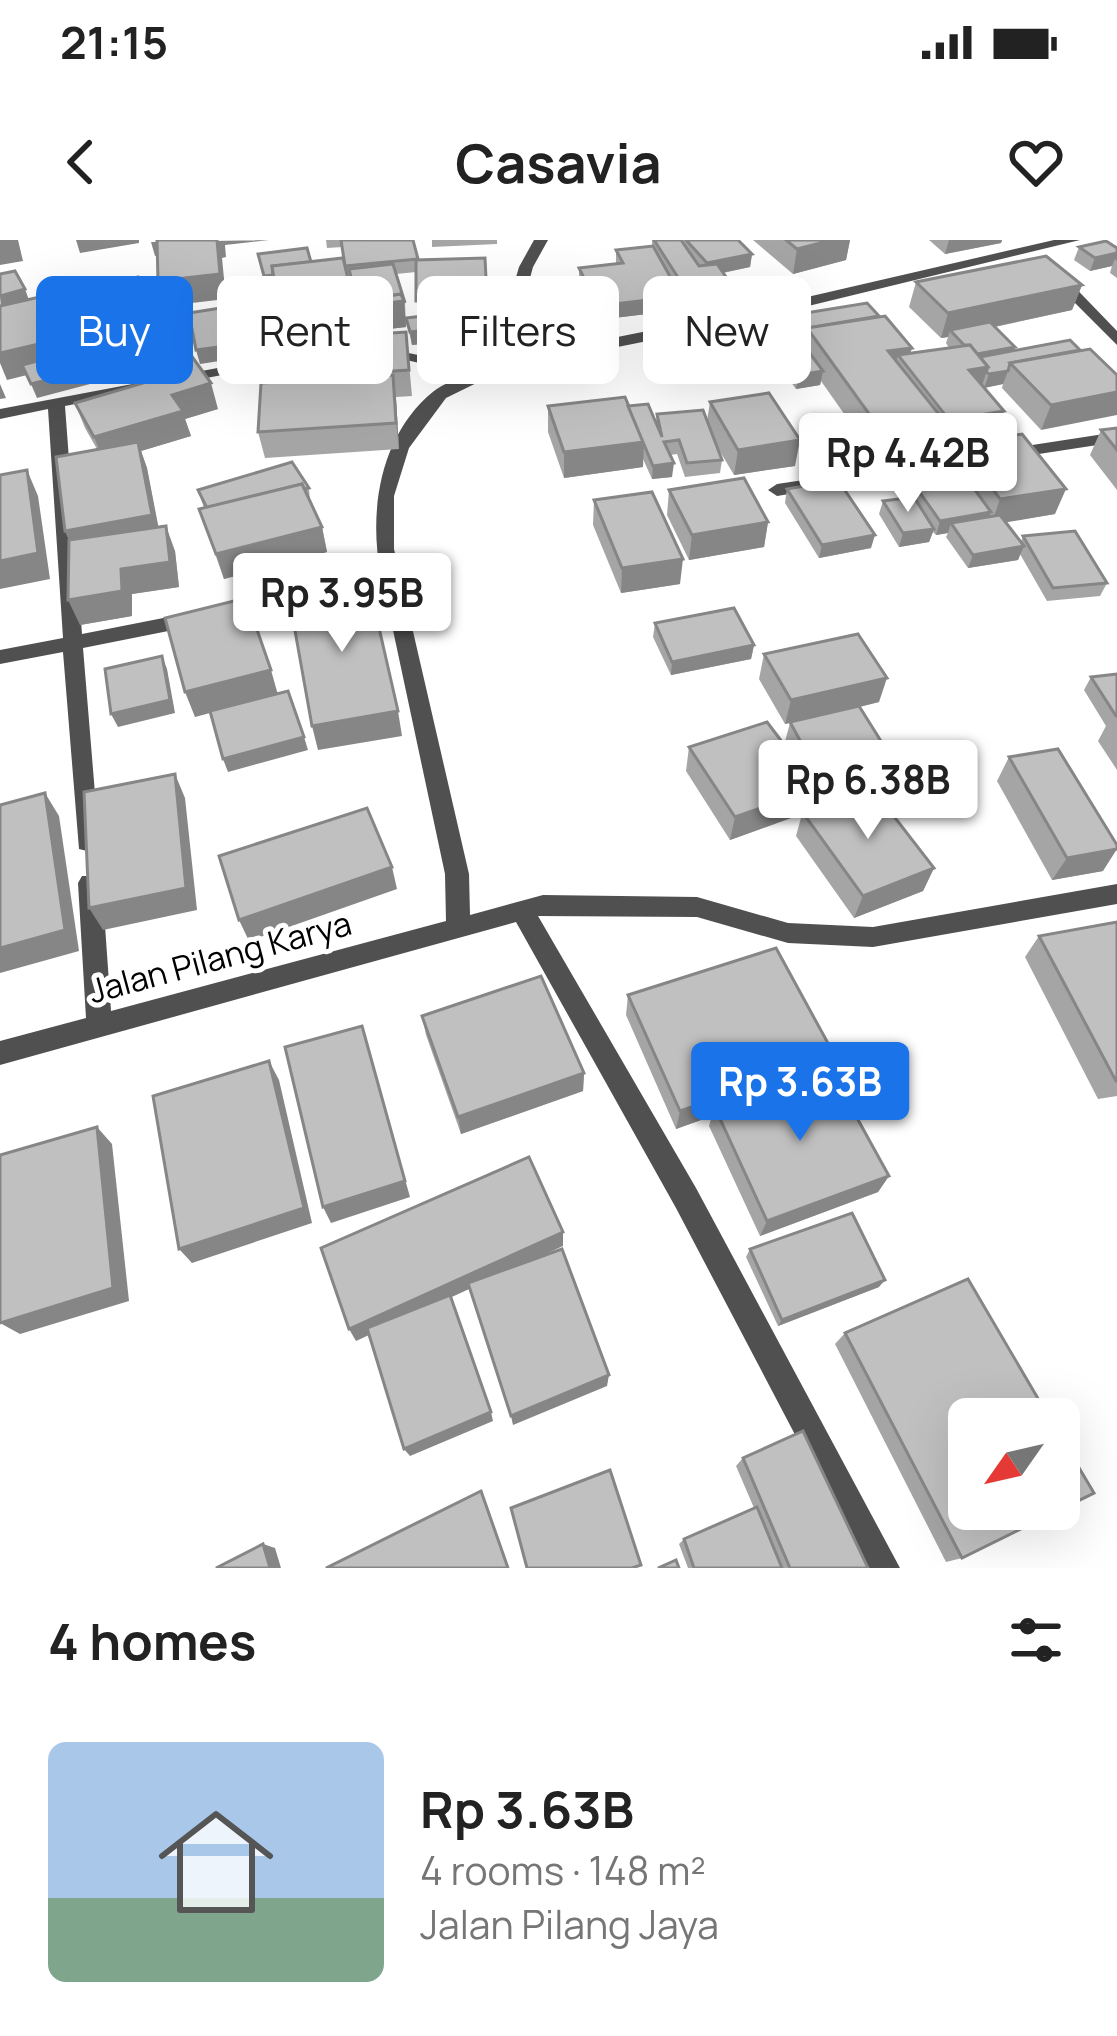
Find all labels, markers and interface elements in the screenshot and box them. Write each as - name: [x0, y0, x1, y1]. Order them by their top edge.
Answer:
- text: 21:15: [60, 11, 168, 73]
- text: Casavia: [455, 125, 662, 199]
- icon: back: [48, 129, 114, 195]
- icon: heart: [1003, 129, 1069, 195]
- chip: Buy: [36, 276, 193, 384]
- chip: Rent: [217, 276, 393, 384]
- chip: Filters: [417, 276, 619, 384]
- chip: New: [643, 276, 811, 384]
- pin: Rp 4.42B: [784, 413, 1032, 515]
- text: Rp 4.42B: [826, 425, 990, 479]
- pin: Rp 3.95B: [218, 553, 466, 655]
- text: Rp 3.95B: [260, 565, 424, 619]
- pin: Rp 6.38B: [744, 740, 992, 842]
- text: Rp 6.38B: [786, 752, 950, 806]
- street label: Jalan Pilang Karya: [84, 900, 356, 1013]
- pin: Rp 3.63B: [676, 1042, 924, 1144]
- text: Rp 3.63B: [718, 1054, 882, 1108]
- north arrow: [948, 1398, 1080, 1530]
- map controls: [948, 1398, 1080, 1530]
- text: 4 homes: [48, 1606, 256, 1675]
- icon: filters: [1003, 1607, 1069, 1673]
- text: Rp 3.63B: [420, 1774, 634, 1843]
- icon: home: [144, 1790, 288, 1934]
- text: 4 rooms · 148 m²: [420, 1843, 706, 1897]
- text: Jalan Pilang Jaya: [420, 1897, 719, 1951]

